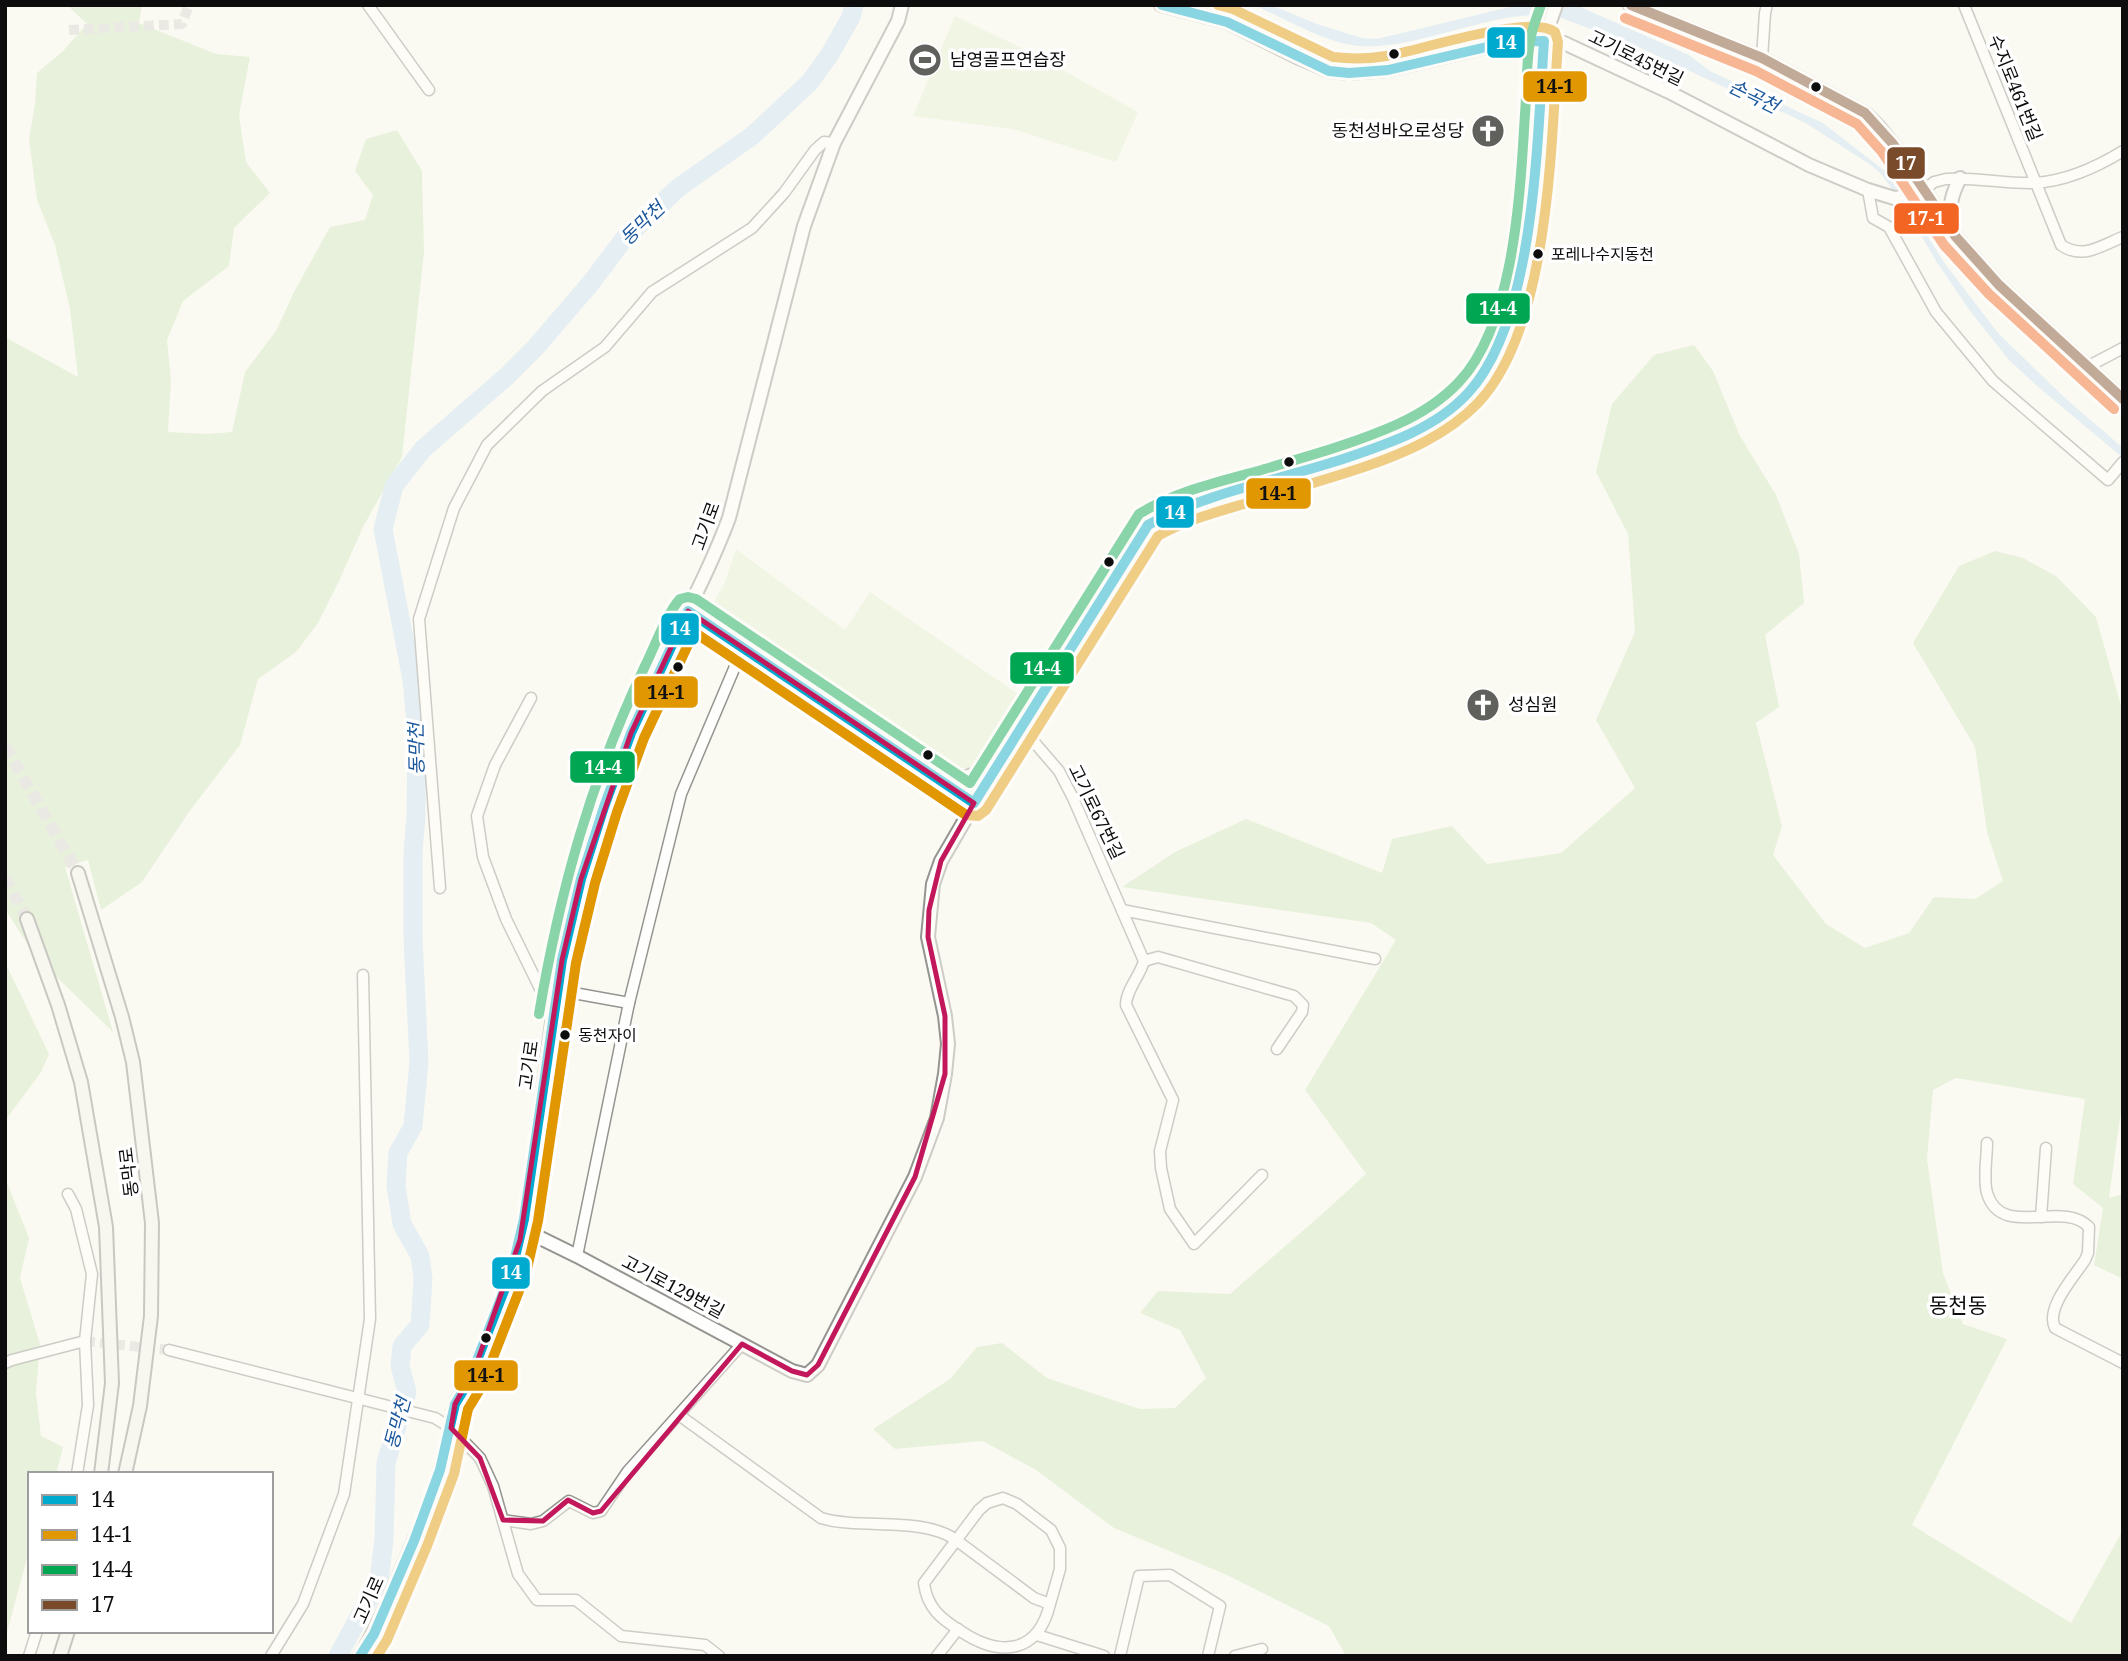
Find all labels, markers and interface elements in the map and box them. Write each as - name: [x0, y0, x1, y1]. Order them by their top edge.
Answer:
- street label: 고기로45번길: [1585, 24, 1688, 90]
- line badge: 14: [1486, 26, 1526, 59]
- text: 14: [1495, 29, 1517, 55]
- street label: 수지로461번길: [1984, 31, 2048, 145]
- sports icon: 남영골프연습장: [906, 41, 944, 79]
- place label: 남영골프연습장: [950, 47, 1066, 71]
- unlabelled marker: [1387, 47, 1401, 61]
- line badge: 14-1: [1522, 70, 1588, 103]
- text: 14-1: [1536, 73, 1574, 99]
- water label: 손곡천: [1725, 73, 1785, 120]
- unlabelled marker: [1809, 80, 1823, 94]
- church icon: 동천성바오로성당: [1469, 112, 1507, 150]
- place label: 동천성바오로성당: [1332, 118, 1464, 142]
- line badge: 17: [1886, 146, 1926, 180]
- text: 17: [1895, 150, 1917, 176]
- water label: 동막천: [614, 194, 671, 251]
- line badge: 17-1: [1893, 202, 1960, 235]
- text: 17-1: [1907, 205, 1945, 231]
- place label: 포레나수지동천: [1551, 243, 1654, 265]
- marker: 포레나수지동천: [1531, 247, 1545, 261]
- line badge: 14-4: [1465, 292, 1531, 325]
- text: 14-4: [1479, 295, 1517, 321]
- unlabelled marker: [1282, 455, 1296, 469]
- line badge: 14-1: [1245, 477, 1312, 510]
- text: 14-1: [1259, 480, 1297, 506]
- line badge: 14: [1155, 495, 1195, 529]
- street label: 고기로: [685, 498, 725, 553]
- text: 14: [1164, 499, 1186, 525]
- unlabelled marker: [1102, 555, 1116, 569]
- line badge: 14: [660, 612, 700, 646]
- text: 14: [669, 615, 691, 641]
- line badge: 14-4: [1009, 651, 1075, 685]
- text: 14-4: [1023, 655, 1061, 681]
- unlabelled marker: [671, 660, 685, 674]
- line badge: 14-1: [633, 675, 699, 709]
- text: 14-1: [647, 679, 685, 705]
- church icon: 성심원: [1464, 686, 1502, 724]
- place label: 성심원: [1508, 692, 1558, 716]
- water label: 동막천: [403, 721, 429, 775]
- unlabelled marker: [921, 748, 935, 762]
- line badge: 14-4: [569, 750, 636, 784]
- text: 14-4: [584, 754, 622, 780]
- street label: 고기로67번길: [1064, 760, 1130, 863]
- place label: 동천자이: [578, 1024, 637, 1046]
- marker: 동천자이: [558, 1028, 572, 1042]
- street label: 고기로: [513, 1039, 543, 1091]
- street label: 동막로: [113, 1146, 143, 1198]
- street label: 고기로129번길: [618, 1249, 729, 1323]
- line badge: 14: [491, 1256, 531, 1290]
- text: 14: [500, 1259, 522, 1285]
- district label: 동천동: [1929, 1291, 1987, 1319]
- unlabelled marker: [479, 1331, 493, 1345]
- line badge: 14-1: [453, 1359, 519, 1392]
- text: 14-1: [467, 1362, 505, 1388]
- water label: 동막천: [378, 1393, 417, 1452]
- legend: [28, 1472, 273, 1633]
- text: 14: [91, 1485, 115, 1513]
- text: 14-1: [91, 1520, 133, 1548]
- text: 14-4: [91, 1555, 133, 1583]
- street label: 고기로: [347, 1572, 389, 1627]
- text: 17: [91, 1590, 114, 1618]

